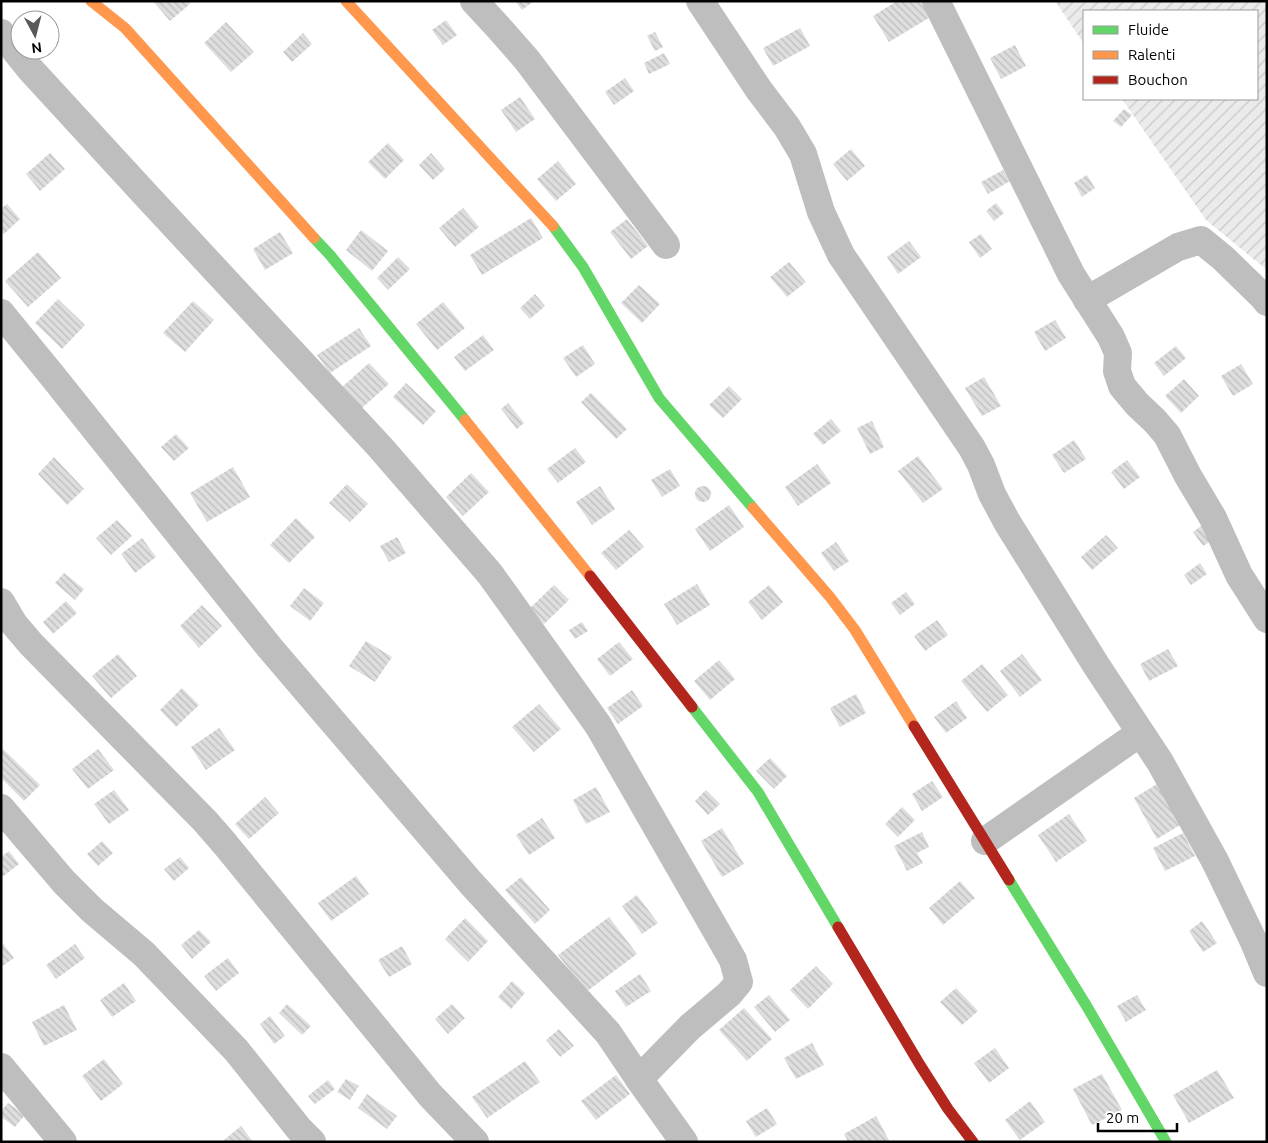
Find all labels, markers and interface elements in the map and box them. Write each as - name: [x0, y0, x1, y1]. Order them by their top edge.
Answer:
- north arrow: [10, 10, 60, 60]
- legend: [1083, 10, 1258, 100]
- text: Fluide: [1128, 21, 1169, 38]
- text: N: [30, 39, 43, 56]
- text: Ralenti: [1128, 46, 1175, 63]
- text: Bouchon: [1128, 71, 1188, 88]
- scale bar: [1098, 1100, 1177, 1132]
- text: 20 m: [1106, 1109, 1139, 1126]

